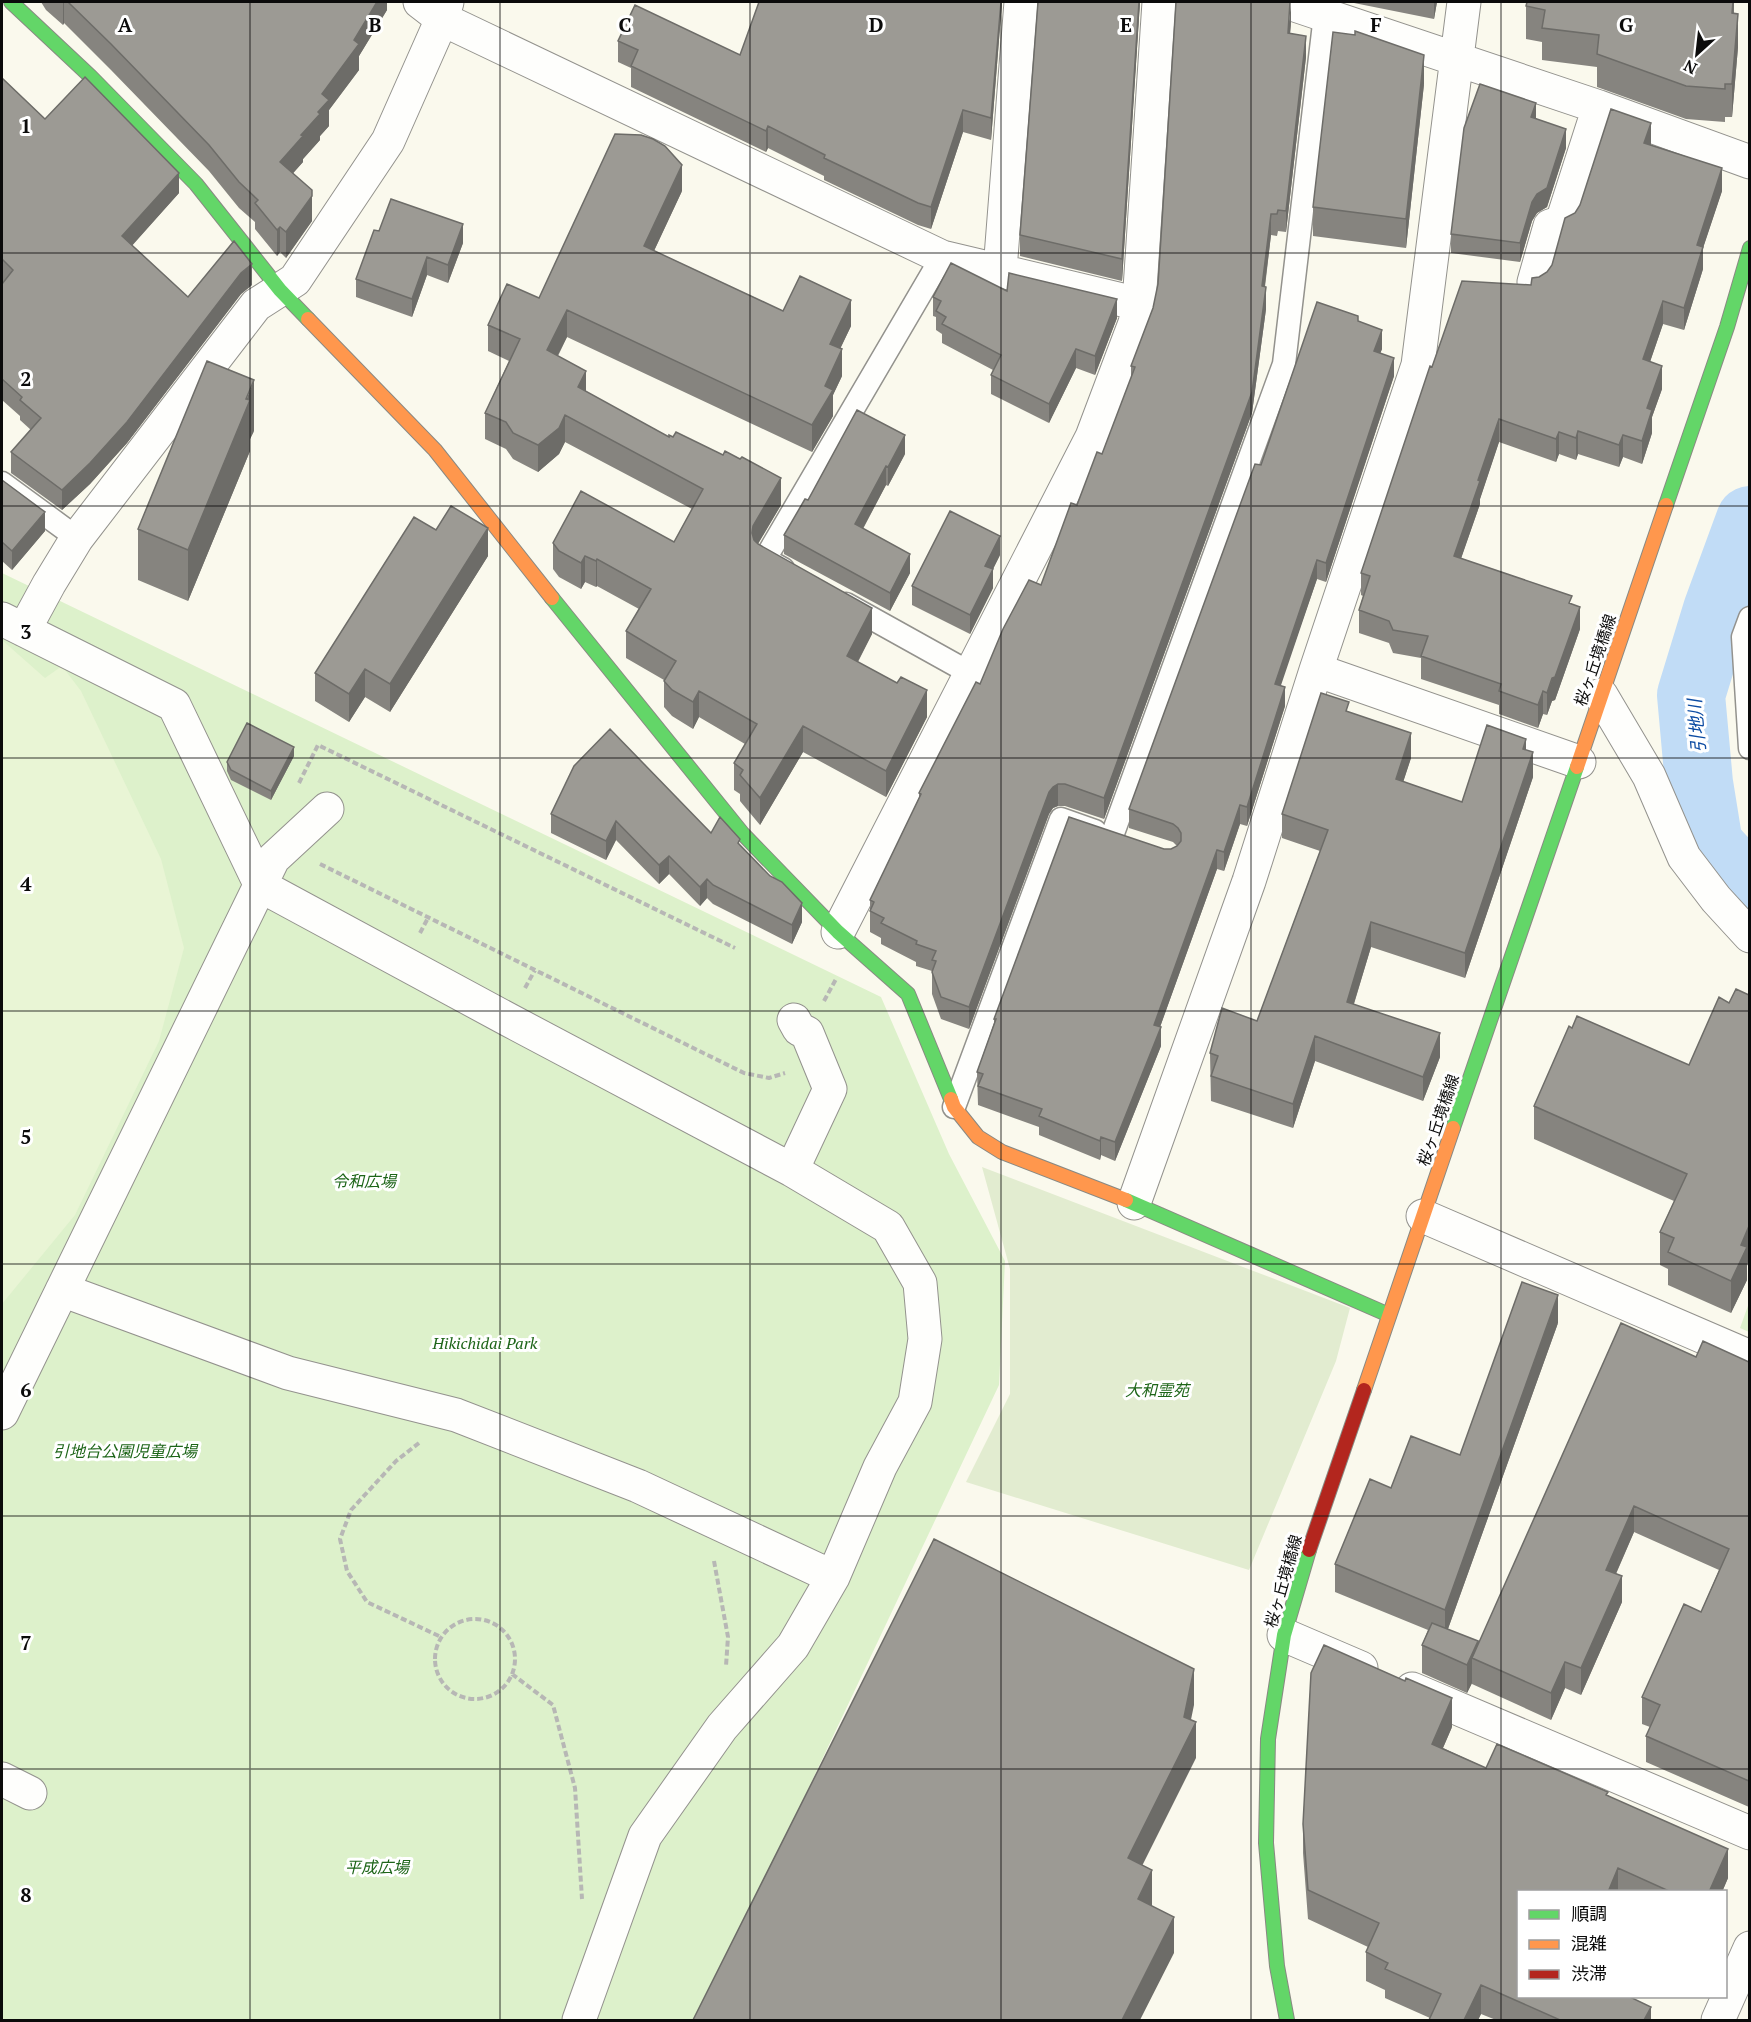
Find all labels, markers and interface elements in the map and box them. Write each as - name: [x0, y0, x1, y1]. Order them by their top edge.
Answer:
- text: A: [118, 11, 133, 38]
- text: B: [369, 11, 382, 38]
- text: C: [618, 11, 632, 38]
- text: D: [869, 11, 883, 38]
- text: E: [1120, 11, 1132, 38]
- text: F: [1370, 11, 1382, 38]
- text: G: [1619, 11, 1633, 38]
- north arrow: [1667, 24, 1727, 84]
- text: N: [1680, 55, 1701, 80]
- text: 1: [20, 112, 32, 139]
- text: 2: [20, 365, 32, 392]
- street label: 桜ヶ丘境橋線: [1569, 611, 1621, 709]
- text: 3: [20, 618, 32, 645]
- water label: 引地川: [1682, 696, 1710, 754]
- text: 4: [20, 870, 32, 897]
- street label: 桜ヶ丘境橋線: [1412, 1071, 1464, 1169]
- text: 5: [20, 1123, 32, 1150]
- park label: 令和広場: [332, 1170, 398, 1192]
- park label: Hikichidai Park: [431, 1332, 538, 1354]
- text: 6: [20, 1376, 32, 1403]
- park label: 大和霊苑: [1125, 1379, 1192, 1401]
- park label: 引地台公園児童広場: [53, 1440, 199, 1462]
- street label: 桜ヶ丘境橋線: [1259, 1532, 1307, 1630]
- text: 7: [20, 1629, 32, 1656]
- park label: 平成広場: [345, 1856, 411, 1878]
- text: 8: [20, 1881, 32, 1908]
- legend: [1517, 1890, 1727, 1998]
- text: 順調: [1571, 1901, 1607, 1925]
- text: 混雑: [1571, 1931, 1607, 1955]
- text: 渋滞: [1571, 1961, 1607, 1985]

